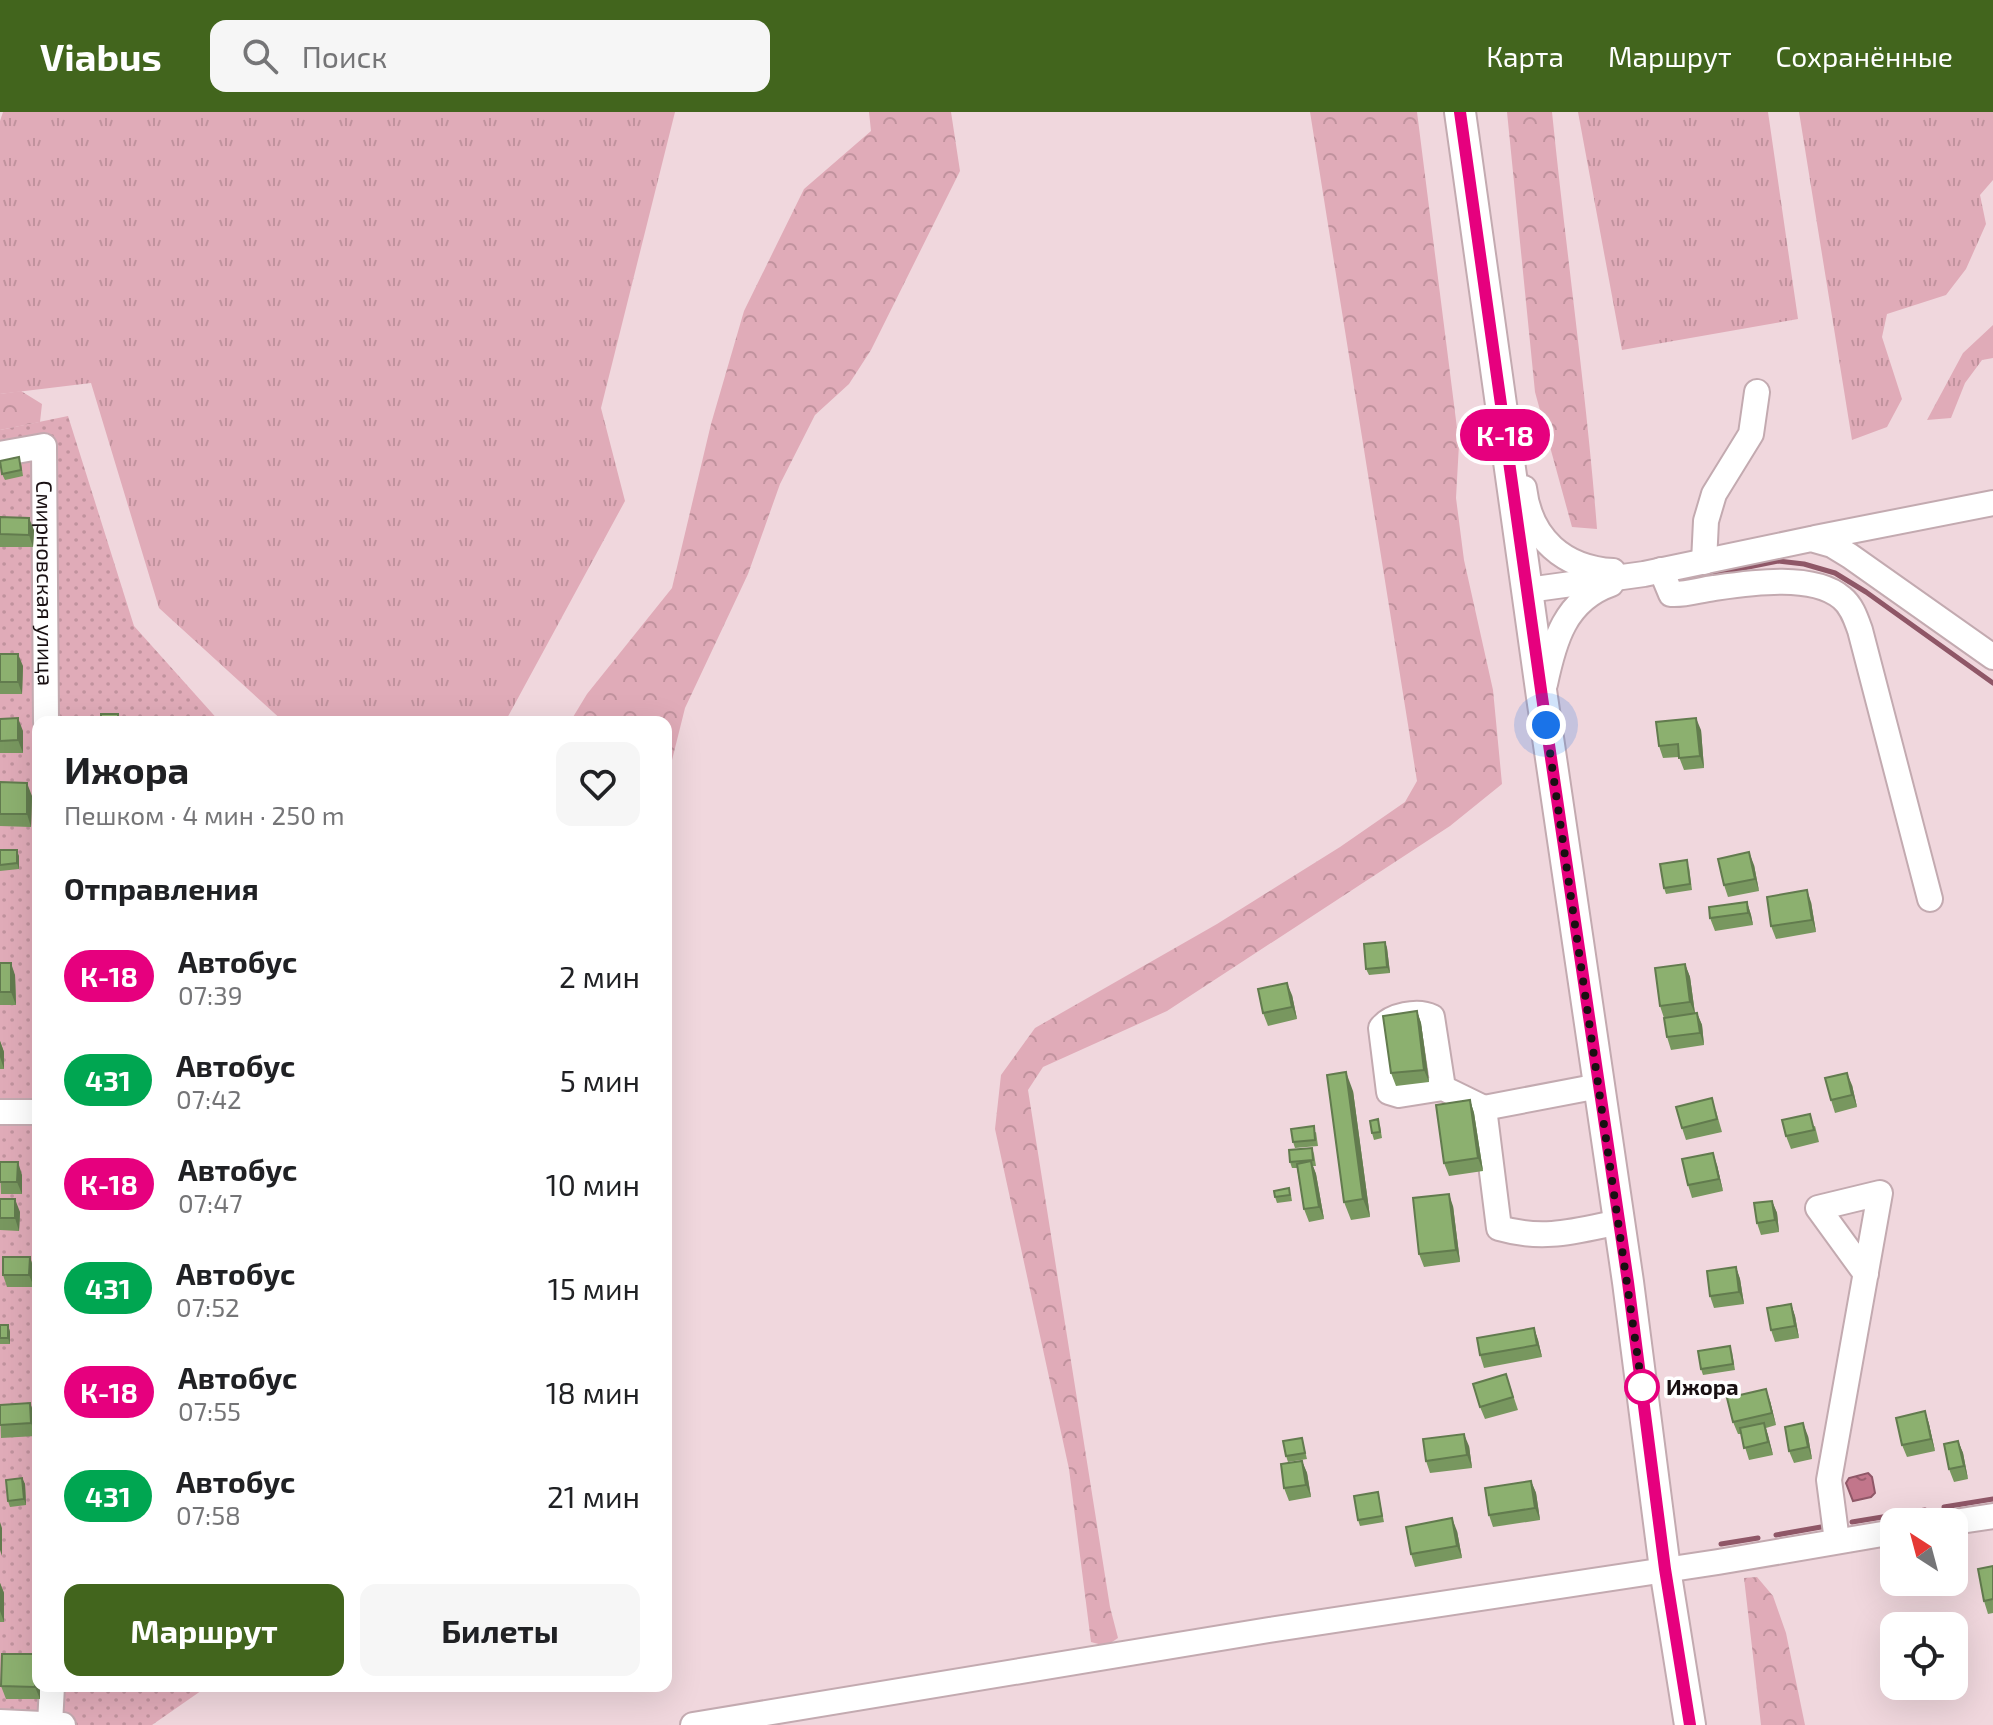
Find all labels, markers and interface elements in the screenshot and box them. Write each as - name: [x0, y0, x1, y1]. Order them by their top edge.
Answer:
- search box: [210, 20, 770, 92]
- text: Viabus: [40, 33, 162, 79]
- icon: search: [238, 34, 282, 78]
- text: Поиск: [302, 38, 387, 74]
- text: Карта: [1486, 39, 1564, 73]
- text: Маршрут: [1608, 39, 1732, 73]
- text: Сохранённые: [1776, 39, 1953, 73]
- line badge: К-18: [1449, 409, 1561, 461]
- text: К-18: [1476, 418, 1534, 452]
- street label: Смирновская улица: [32, 480, 60, 686]
- your location: [1526, 705, 1566, 745]
- button: heart: [556, 742, 640, 826]
- text: Ижора: [64, 746, 189, 792]
- text: Пешком · 4 мин · 250 m: [64, 799, 344, 830]
- text: Отправления: [64, 870, 259, 906]
- text: Автобус: [178, 943, 297, 979]
- text: 2 мин: [559, 958, 640, 994]
- text: К-18: [80, 959, 138, 993]
- text: 07:39: [178, 979, 243, 1010]
- text: Автобус: [176, 1047, 295, 1083]
- text: 5 мин: [560, 1062, 640, 1098]
- text: 431: [85, 1063, 131, 1097]
- text: 07:42: [176, 1083, 242, 1114]
- text: Автобус: [178, 1151, 297, 1187]
- text: 10 мин: [546, 1166, 640, 1202]
- text: К-18: [80, 1167, 138, 1201]
- text: 07:47: [178, 1187, 242, 1218]
- text: Автобус: [176, 1255, 295, 1291]
- text: 15 мин: [548, 1270, 640, 1306]
- text: 431: [85, 1271, 131, 1305]
- text: 07:52: [176, 1291, 240, 1322]
- text: Автобус: [178, 1359, 297, 1395]
- marker: Ижора: [1625, 1370, 1659, 1404]
- place label: Ижора: [1666, 1373, 1739, 1399]
- text: 18 мин: [546, 1374, 640, 1410]
- text: К-18: [80, 1375, 138, 1409]
- text: 07:55: [178, 1395, 241, 1426]
- text: Автобус: [176, 1463, 295, 1499]
- text: 21 мин: [547, 1478, 640, 1514]
- text: 431: [85, 1479, 131, 1513]
- text: 07:58: [176, 1499, 241, 1530]
- north arrow: [1880, 1508, 1968, 1596]
- map controls: [1880, 1508, 1968, 1700]
- button: Маршрут: [64, 1584, 344, 1676]
- button: Билеты: [360, 1584, 640, 1676]
- button: locate: [1880, 1612, 1968, 1700]

